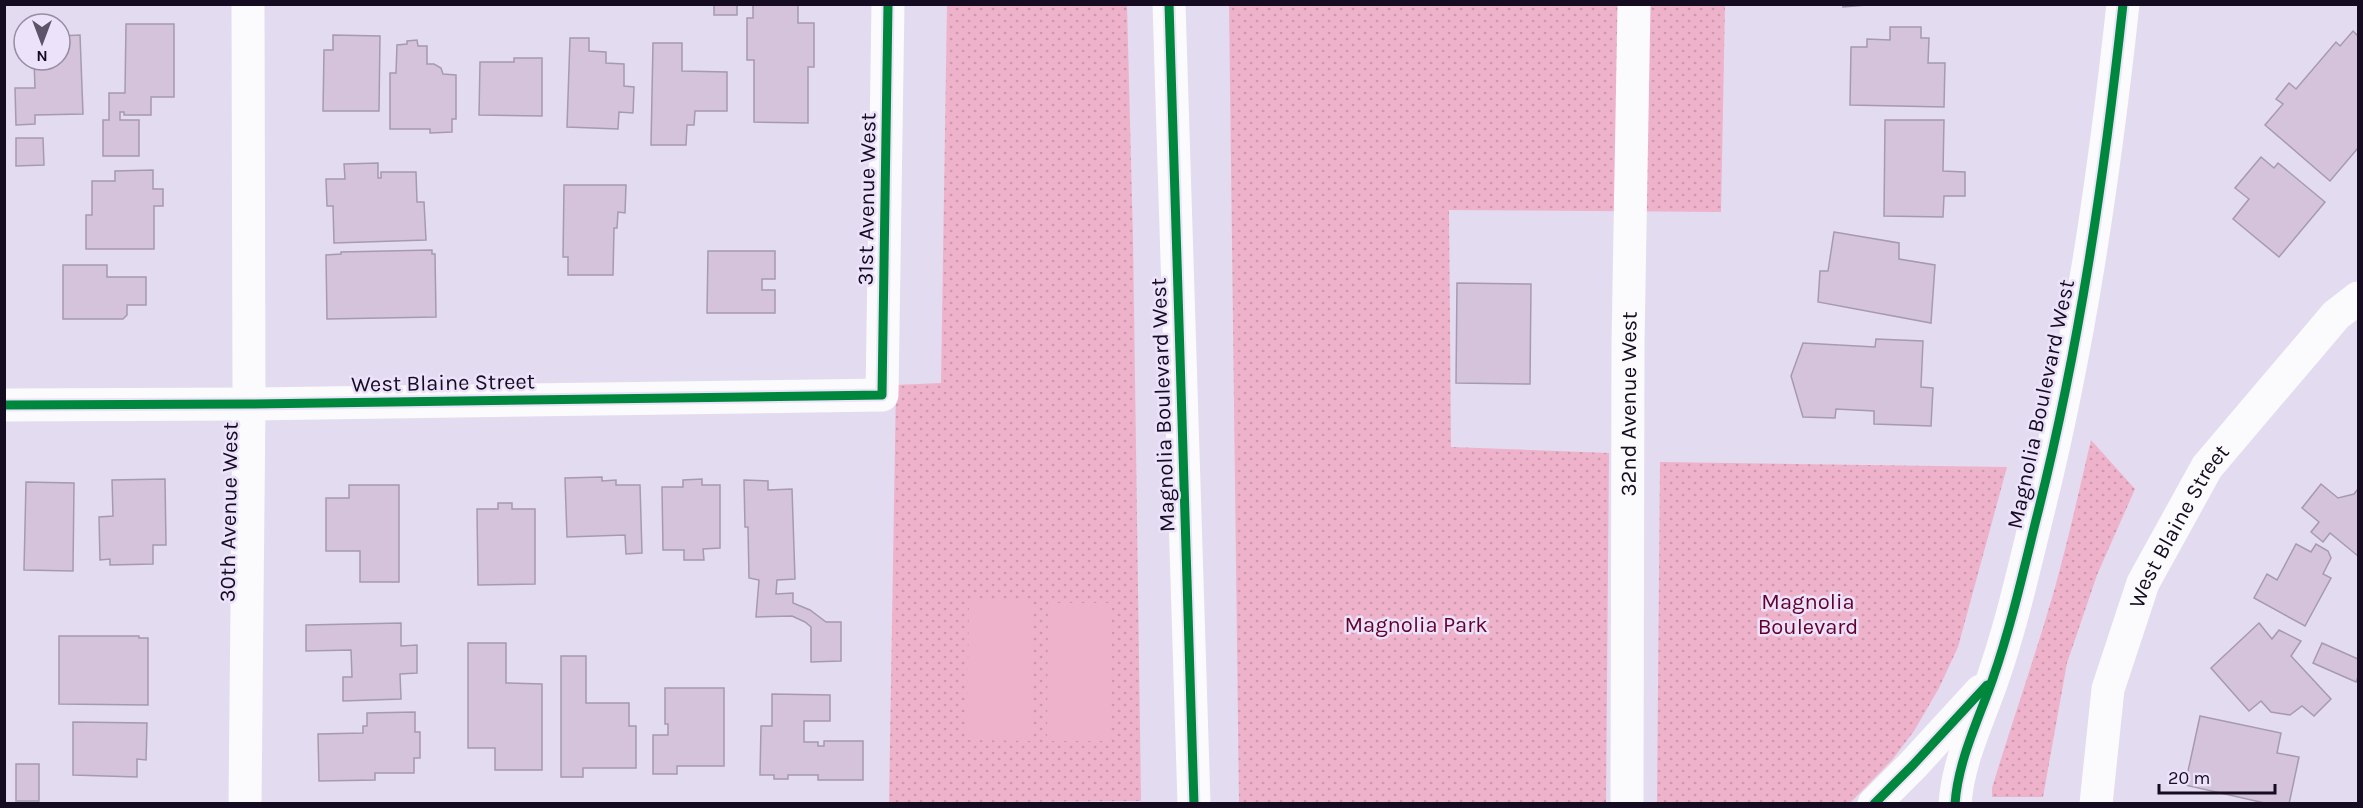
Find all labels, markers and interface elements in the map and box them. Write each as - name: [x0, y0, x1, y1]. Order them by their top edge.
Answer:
- north arrow: [12, 12, 72, 72]
- text: N: [36, 47, 48, 66]
- street label: 31st Avenue West: [852, 112, 882, 286]
- street label: Magnolia Boulevard West: [1146, 277, 1180, 533]
- street label: Magnolia Boulevard West: [2002, 277, 2080, 531]
- street label: 32nd Avenue West: [1616, 311, 1643, 497]
- street label: West Blaine Street: [351, 368, 535, 398]
- street label: 30th Avenue West: [214, 422, 244, 603]
- street label: West Blaine Street: [2124, 439, 2235, 611]
- park label: Magnolia Boulevard: [1758, 589, 1858, 640]
- park label: Magnolia Park: [1344, 612, 1488, 638]
- scale bar: [2159, 757, 2274, 795]
- text: 20 m: [2168, 767, 2210, 789]

